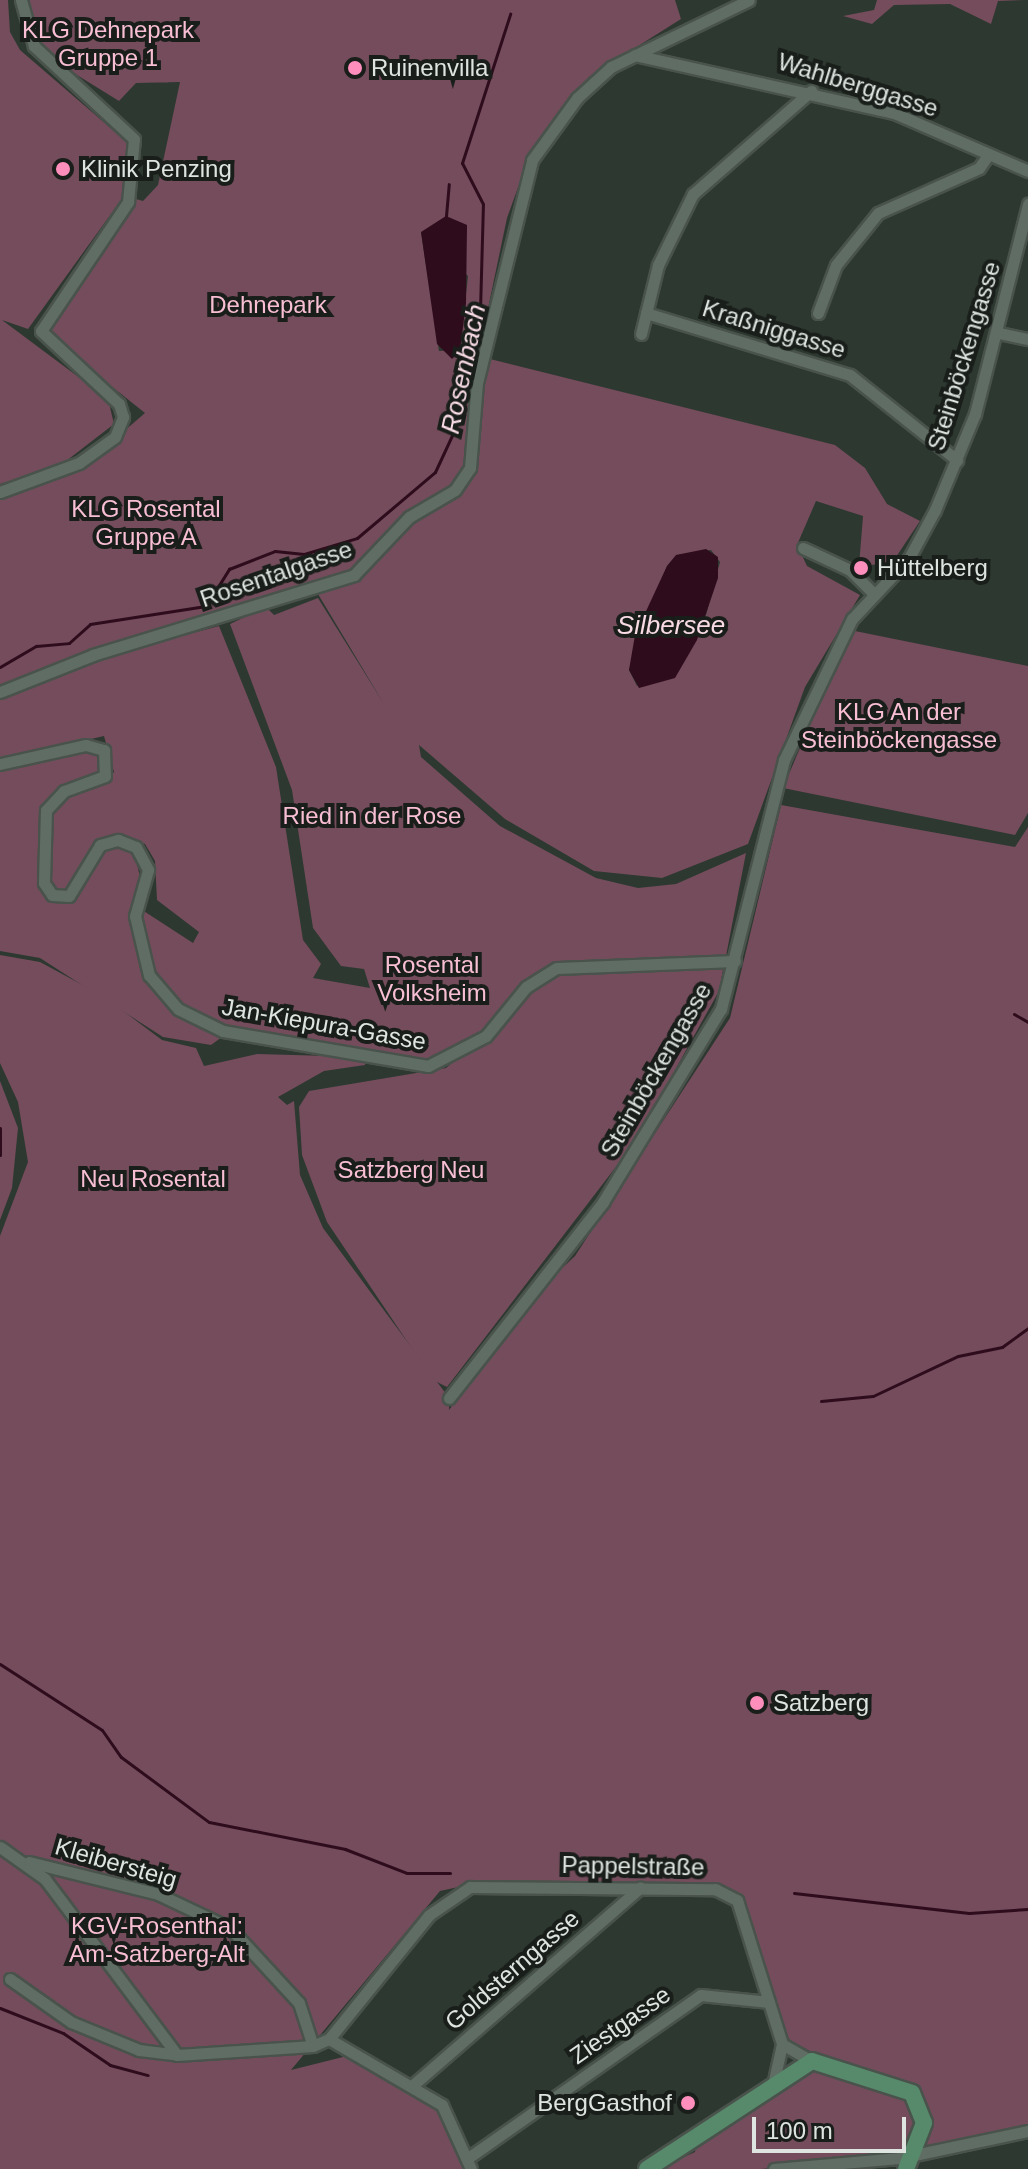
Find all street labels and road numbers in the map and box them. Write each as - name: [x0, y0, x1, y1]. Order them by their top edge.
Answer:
- street label: Wahlberggasse: [774, 47, 942, 123]
- street label: Steinböckengasse: [922, 258, 1006, 454]
- street label: Kraßniggasse: [699, 294, 849, 364]
- street label: Rosentalgasse: [196, 535, 356, 613]
- street label: Steinböckengasse: [594, 978, 718, 1162]
- street label: Jan-Kiepura-Gasse: [220, 992, 428, 1056]
- street label: Kleibersteig: [52, 1832, 180, 1894]
- street label: Pappelstraße: [561, 1850, 705, 1882]
- street label: Goldsterngasse: [439, 1904, 585, 2036]
- street label: Ziestgasse: [564, 1980, 676, 2070]

